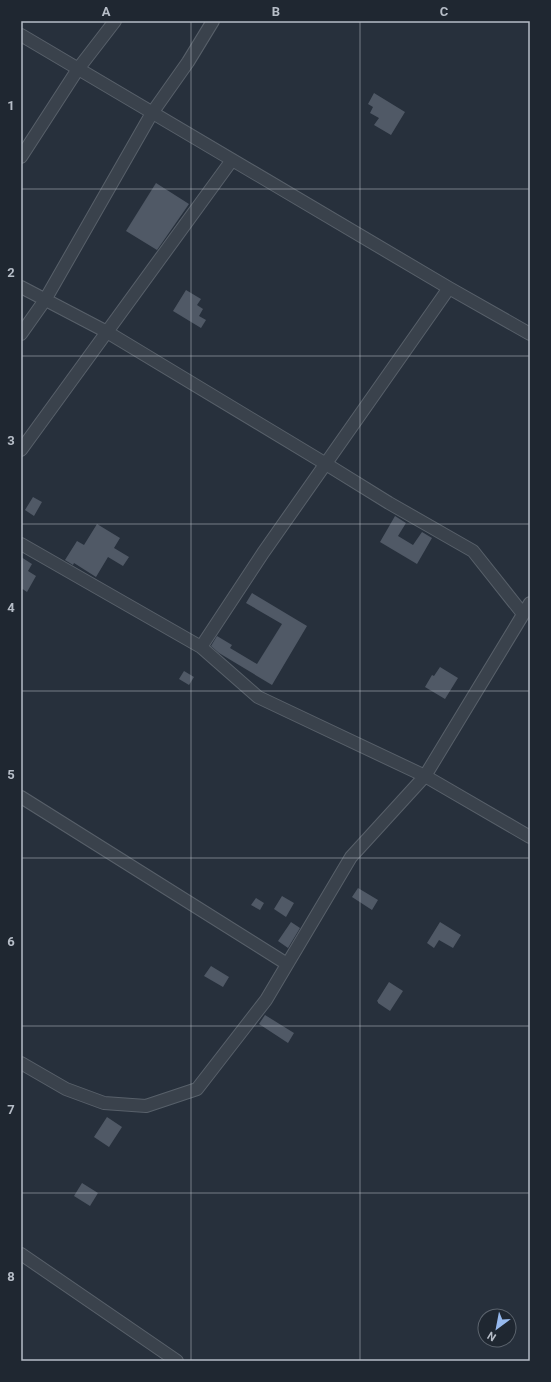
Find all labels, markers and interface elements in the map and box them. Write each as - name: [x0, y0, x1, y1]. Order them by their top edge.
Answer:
- text: A: [102, 4, 111, 19]
- text: B: [272, 4, 280, 19]
- text: C: [440, 4, 449, 19]
- text: 1: [7, 98, 15, 113]
- text: 2: [7, 265, 15, 280]
- text: 3: [7, 433, 15, 448]
- text: 4: [7, 600, 15, 615]
- text: 5: [7, 767, 15, 782]
- text: 6: [7, 934, 15, 949]
- text: 7: [7, 1102, 15, 1117]
- text: 8: [7, 1269, 15, 1284]
- north arrow: [477, 1308, 517, 1348]
- text: N: [485, 1328, 499, 1344]

